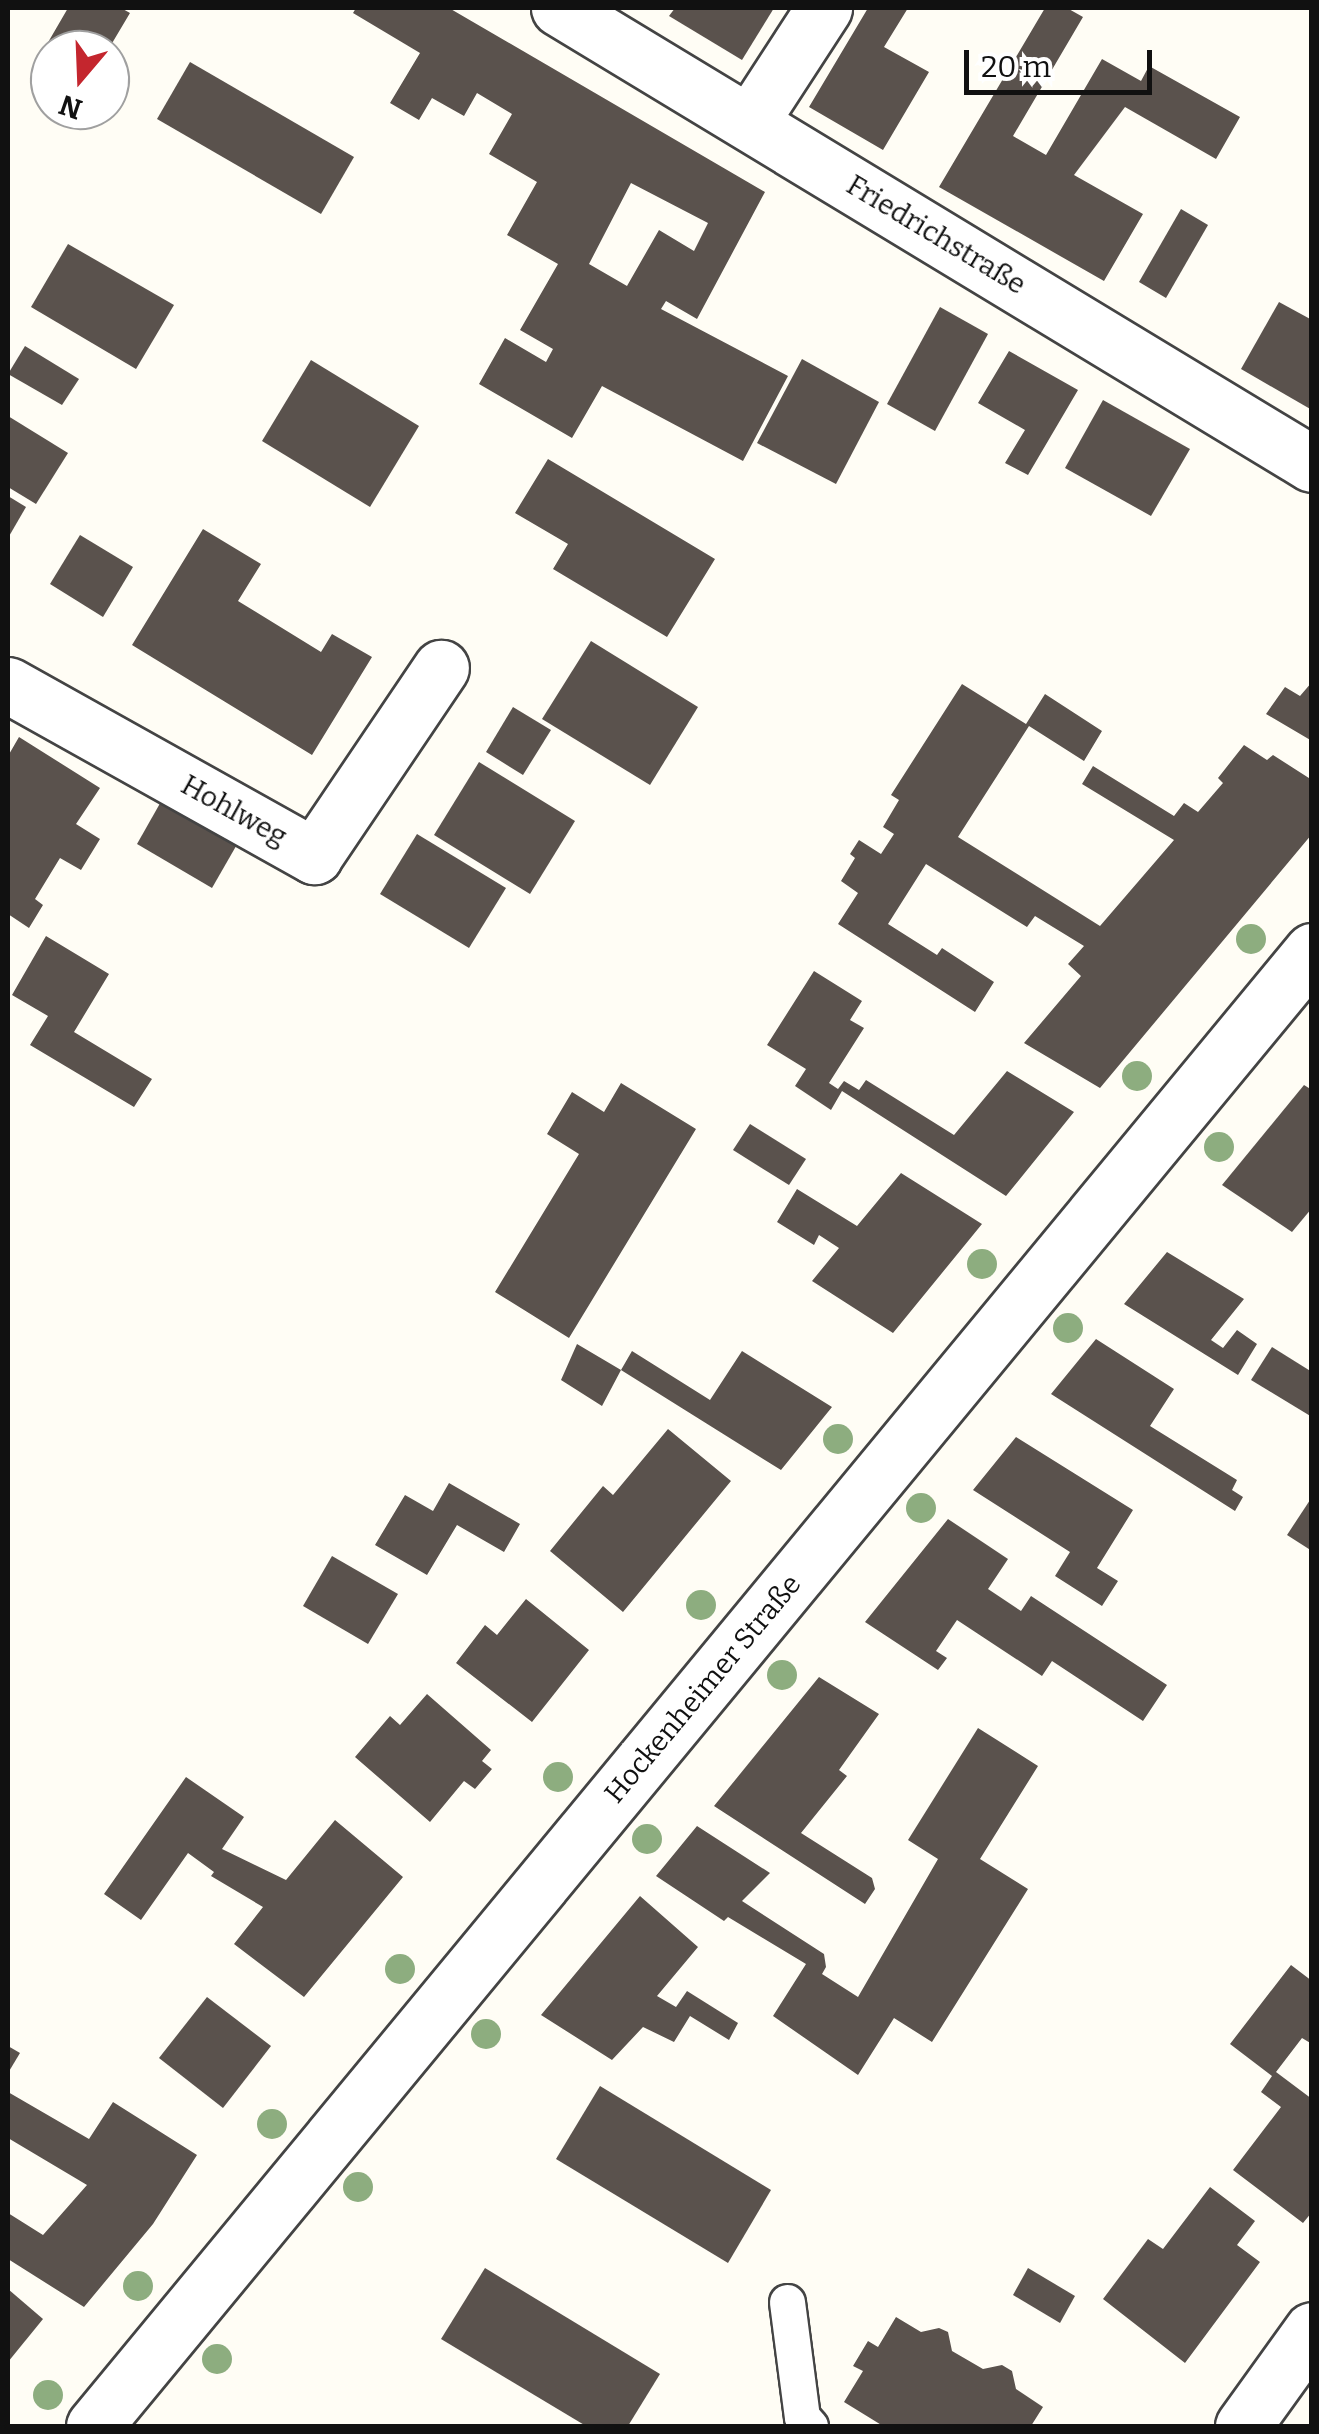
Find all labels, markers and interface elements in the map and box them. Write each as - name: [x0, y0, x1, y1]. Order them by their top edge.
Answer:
- north arrow: [30, 30, 130, 130]
- scale bar: [969, 30, 1156, 92]
- text: 20 m: [981, 49, 1051, 85]
- text: N: [55, 88, 86, 126]
- street label: Friedrichstraße: [840, 168, 1032, 302]
- street label: Hohlweg: [175, 768, 293, 854]
- street label: Hockenheimer Straße: [598, 1568, 808, 1810]

